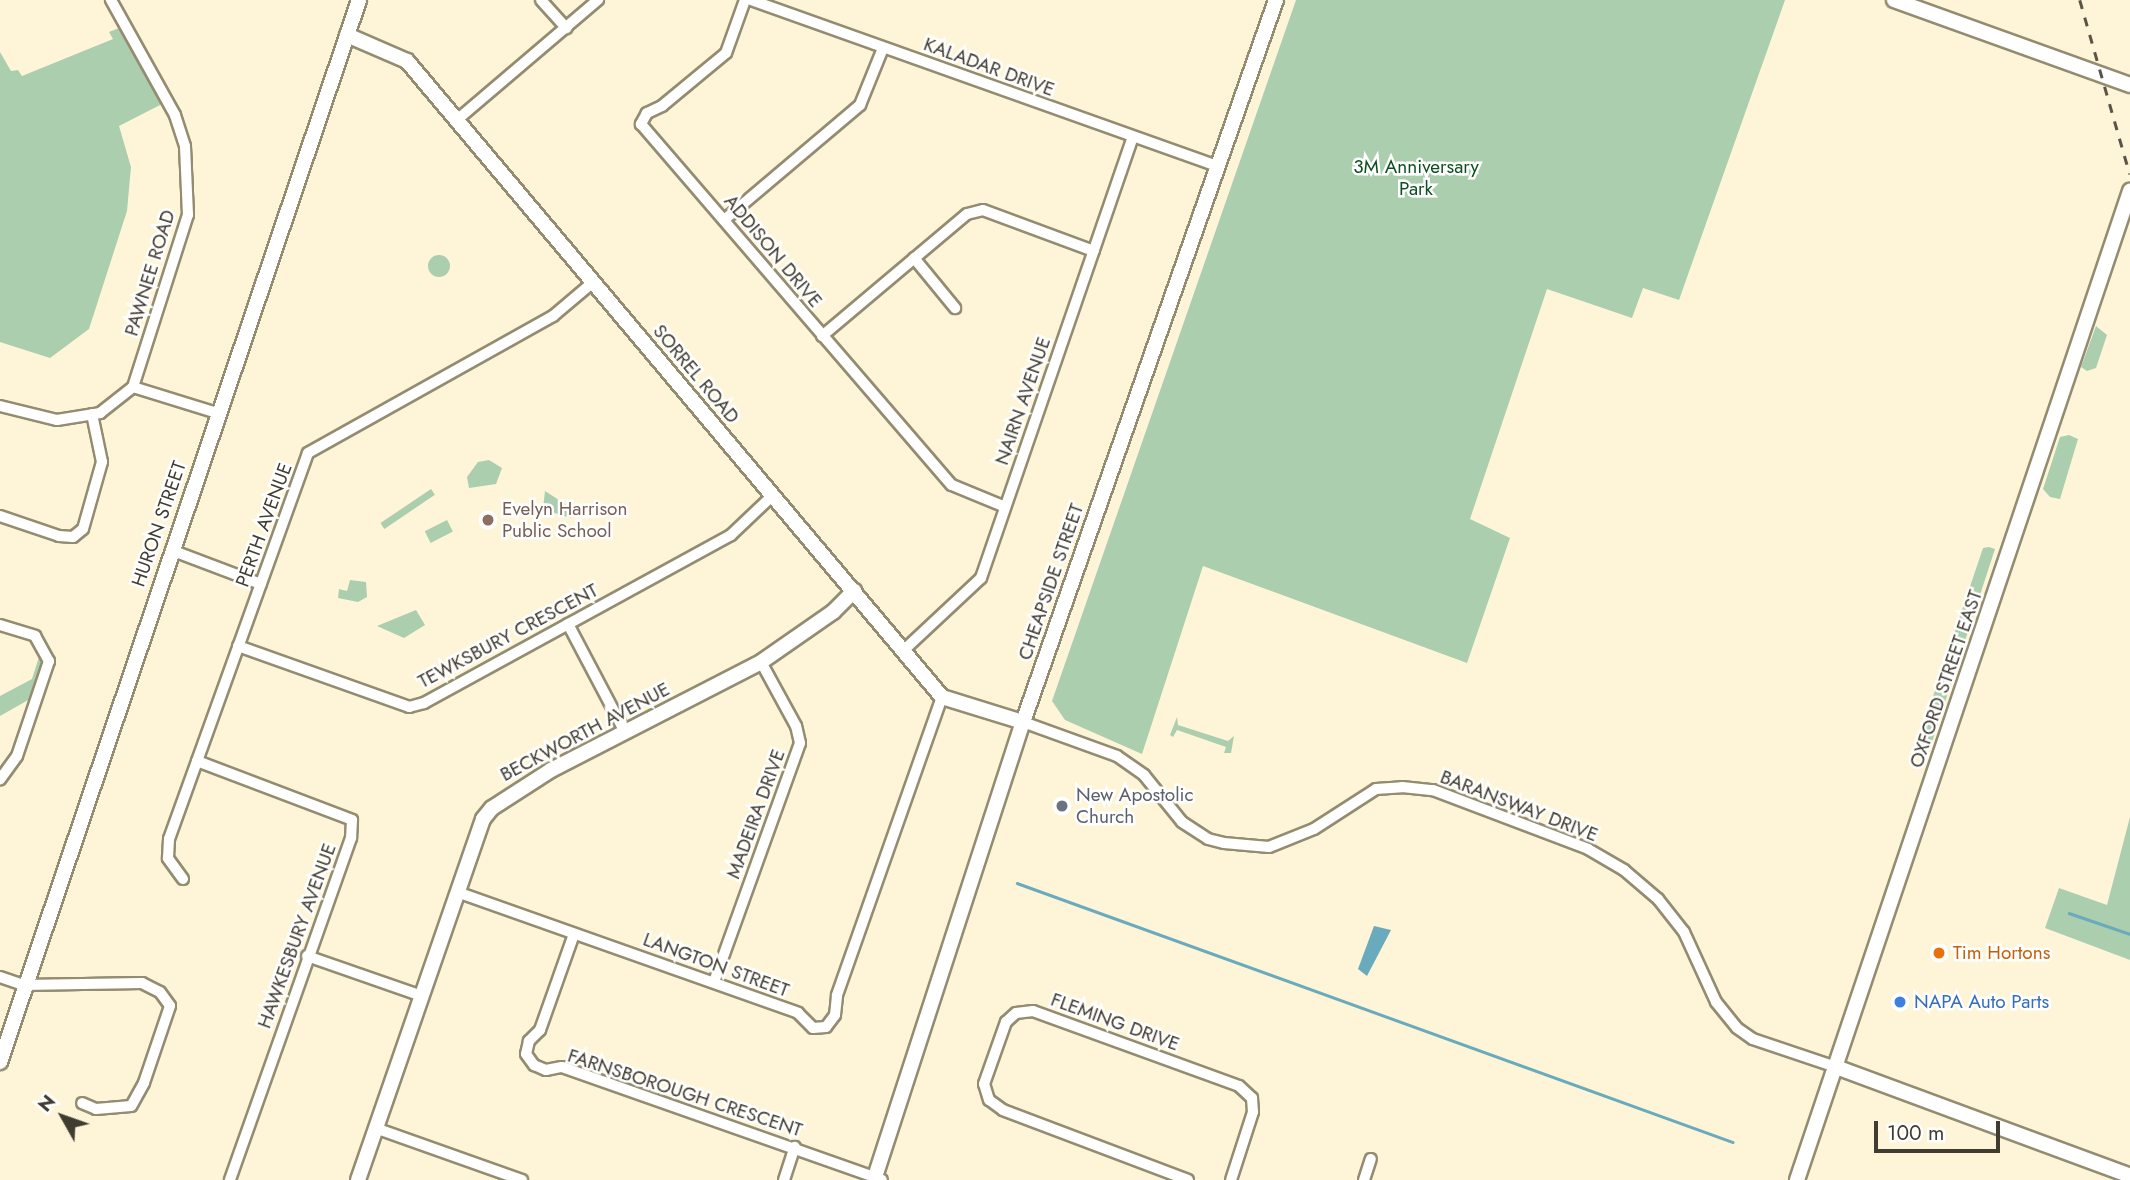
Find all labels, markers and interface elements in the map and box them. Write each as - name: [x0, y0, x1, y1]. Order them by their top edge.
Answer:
- street label: KALADAR DRIVE: [921, 33, 1057, 101]
- park label: 3M Anniversary Park: [1353, 156, 1479, 200]
- street label: ADDISON DRIVE: [719, 190, 827, 312]
- street label: PAWNEE ROAD: [120, 207, 180, 339]
- street label: SORREL ROAD: [648, 320, 744, 428]
- street label: NAIRN AVENUE: [990, 334, 1056, 468]
- street label: HURON STREET: [127, 458, 191, 590]
- street label: PERTH AVENUE: [231, 460, 297, 590]
- place label: Evelyn Harrison Public School: [502, 498, 627, 542]
- street label: CHEAPSIDE STREET: [1014, 501, 1088, 663]
- marker: Evelyn Harrison Public School: [480, 512, 496, 528]
- street label: TEWKSBURY CRESCENT: [414, 579, 602, 693]
- street label: OXFORD STREET EAST: [1905, 587, 1987, 771]
- street label: BECKWORTH AVENUE: [496, 678, 674, 786]
- street label: MADEIRA DRIVE: [722, 746, 790, 882]
- street label: BARANSWAY DRIVE: [1437, 765, 1601, 847]
- place label: New Apostolic Church: [1076, 784, 1194, 828]
- marker: New Apostolic Church: [1054, 798, 1070, 814]
- street label: HAWKESBURY AVENUE: [253, 841, 341, 1031]
- street label: LANGTON STREET: [640, 928, 792, 1002]
- place label: Tim Hortons: [1953, 942, 2050, 964]
- marker: Tim Hortons: [1931, 945, 1947, 961]
- street label: FLEMING DRIVE: [1048, 988, 1182, 1056]
- place label: NAPA Auto Parts: [1914, 991, 2049, 1013]
- marker: NAPA Auto Parts: [1892, 994, 1908, 1010]
- street label: FARNSBOROUGH CRESCENT: [565, 1044, 805, 1142]
- north arrow: [28, 1082, 98, 1152]
- text: N: [31, 1089, 62, 1118]
- scale bar: [1878, 1106, 2004, 1150]
- text: 100 m: [1887, 1118, 1944, 1148]

